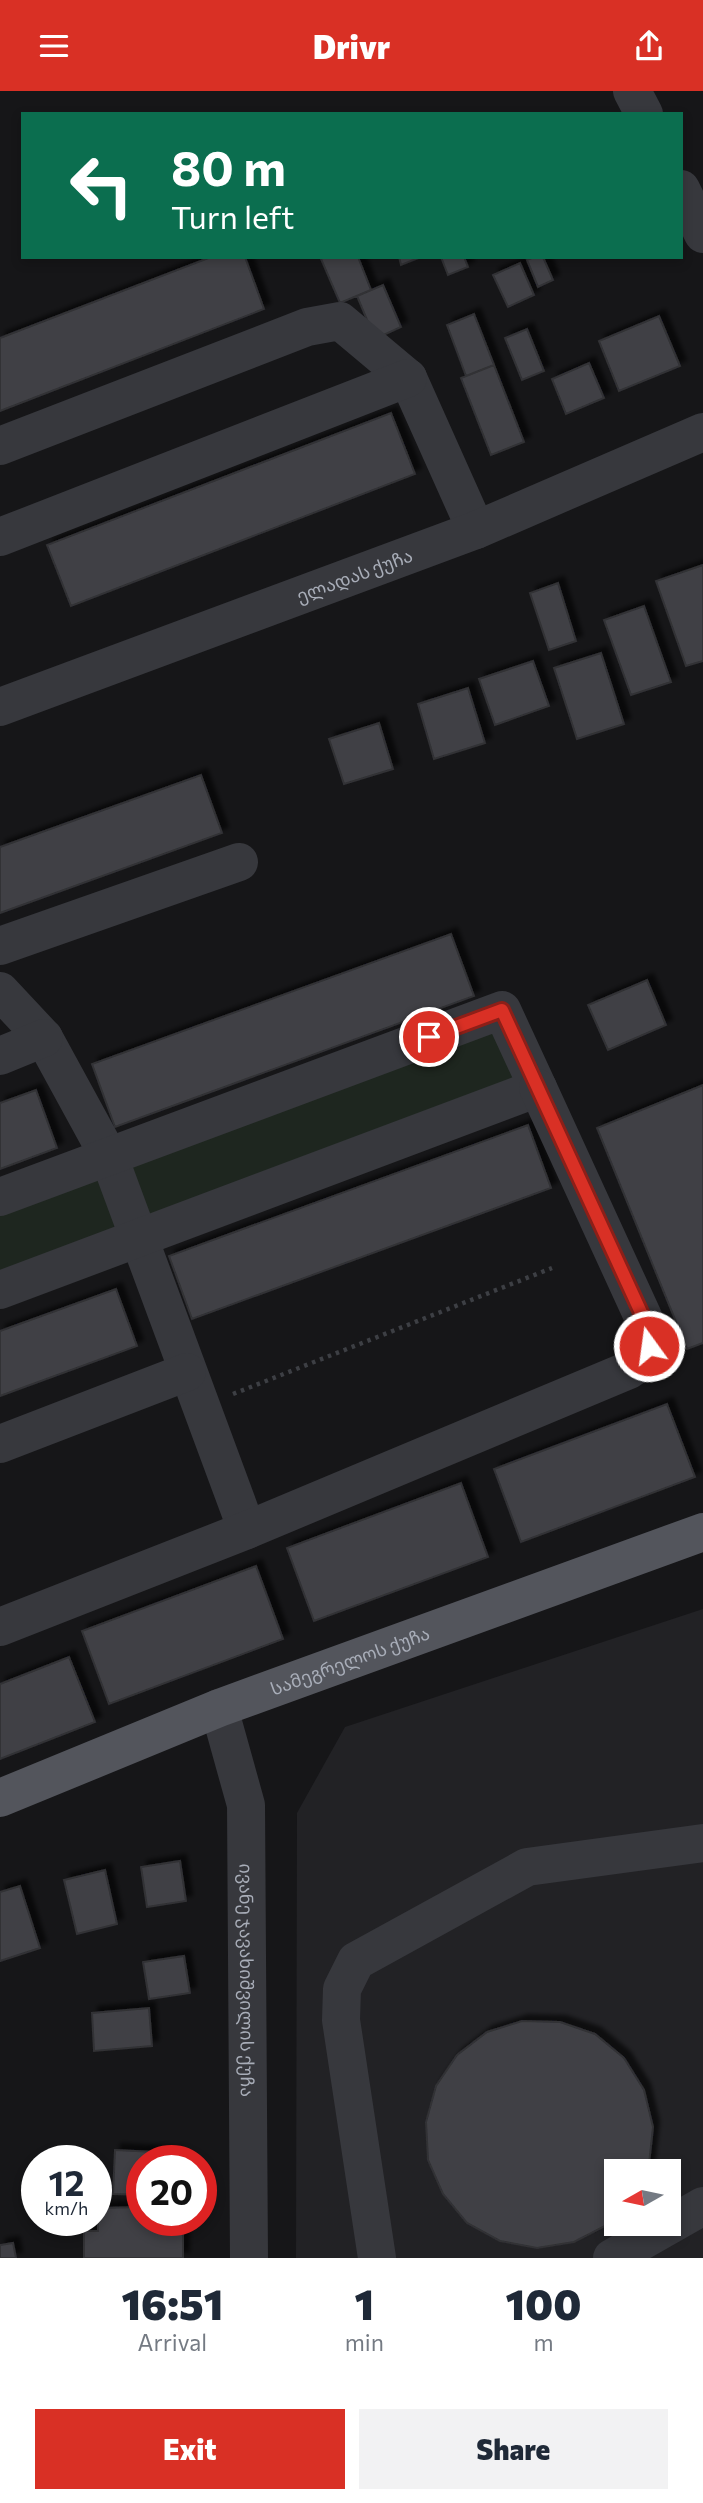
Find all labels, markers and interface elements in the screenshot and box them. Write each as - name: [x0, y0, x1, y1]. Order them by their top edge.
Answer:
- text: Drivr: [313, 26, 390, 66]
- icon: menu: [35, 27, 73, 65]
- icon: share: [630, 27, 668, 65]
- text: 80 m: [171, 136, 286, 196]
- icon: left: [56, 140, 147, 231]
- text: Turn left: [171, 196, 295, 236]
- street label: ელადას ქუჩა: [293, 544, 415, 608]
- pin: [399, 1007, 459, 1067]
- icon: arrive: [410, 1018, 448, 1056]
- position arrow: [612, 1309, 686, 1383]
- street label: სამეგრელოს ქუჩა: [267, 1621, 432, 1699]
- street label: ივანე ჯავახიშვილის ქუჩა: [234, 1864, 259, 2097]
- speed limit sign: 20: [126, 2145, 217, 2236]
- north arrow: [604, 2159, 681, 2237]
- map controls: [604, 2159, 681, 2236]
- text: 12: [49, 2160, 84, 2203]
- text: km/h: [45, 2197, 88, 2219]
- text: 16:51: [122, 2277, 223, 2329]
- text: 1: [355, 2277, 374, 2329]
- text: 100: [505, 2277, 581, 2329]
- text: Arrival: [138, 2328, 207, 2356]
- text: min: [345, 2328, 384, 2356]
- text: m: [533, 2328, 554, 2356]
- button: Exit: [35, 2409, 345, 2489]
- button: Share: [359, 2409, 668, 2489]

